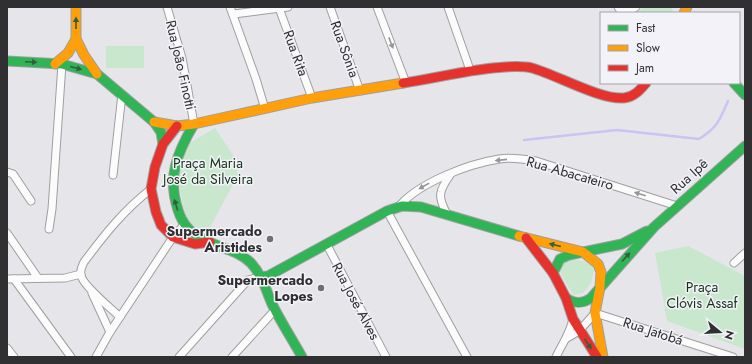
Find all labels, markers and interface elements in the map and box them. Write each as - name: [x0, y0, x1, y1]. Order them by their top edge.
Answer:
- legend: [600, 12, 740, 84]
- one-way arrow: [73, 16, 79, 29]
- street label: Rua João Finotti: [161, 18, 201, 112]
- street label: Rua Sônia: [325, 18, 365, 80]
- text: Fast: [636, 19, 655, 37]
- street label: Rua Rita: [278, 27, 314, 79]
- one-way arrow: [389, 38, 395, 50]
- text: Slow: [636, 39, 661, 57]
- one-way arrow: [25, 58, 37, 65]
- text: Jam: [634, 59, 654, 77]
- one-way arrow: [71, 65, 83, 71]
- street label: Rua Abacateiro: [524, 151, 616, 195]
- park label: Praça Maria José da Silveira: [161, 153, 253, 189]
- street label: Rua Ipê: [666, 154, 712, 198]
- one-way arrow: [495, 156, 507, 163]
- one-way arrow: [418, 183, 430, 190]
- one-way arrow: [634, 191, 646, 197]
- one-way arrow: [173, 199, 179, 211]
- place label: Supermercado Aristides: [166, 221, 263, 257]
- marker: Supermercado Aristides: [265, 234, 275, 244]
- one-way arrow: [548, 242, 560, 248]
- one-way arrow: [621, 253, 630, 262]
- street label: Rua José Alves: [327, 259, 385, 344]
- place label: Supermercado Lopes: [217, 270, 314, 306]
- park label: Praça Clóvis Assaf: [666, 277, 739, 313]
- marker: Supermercado Lopes: [316, 283, 326, 293]
- street label: Rua Jatobá: [620, 312, 686, 350]
- north arrow: [700, 312, 740, 352]
- text: N: [721, 328, 738, 342]
- one-way arrow: [584, 339, 592, 349]

